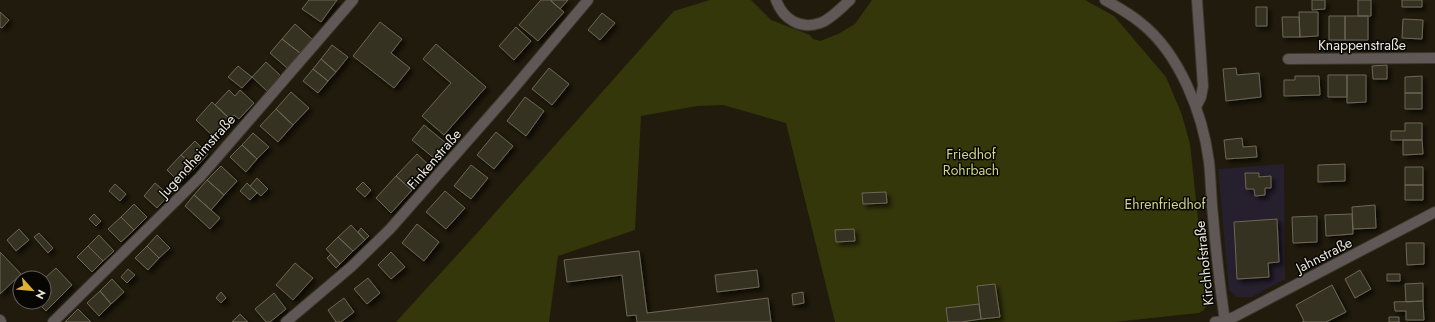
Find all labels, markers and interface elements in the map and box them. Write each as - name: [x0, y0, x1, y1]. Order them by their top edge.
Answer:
- street label: Knappenstraße: [1318, 35, 1406, 55]
- street label: Jugendheimstraße: [153, 110, 240, 204]
- street label: Finkenstraße: [402, 124, 466, 194]
- park label: Friedhof Rohrbach: [943, 144, 999, 180]
- park label: Ehrenfriedhof: [1125, 194, 1206, 214]
- street label: Kirchhofstraße: [1190, 220, 1218, 306]
- street label: Jahnstraße: [1291, 232, 1355, 279]
- north arrow: [12, 270, 52, 310]
- text: N: [32, 287, 50, 302]

